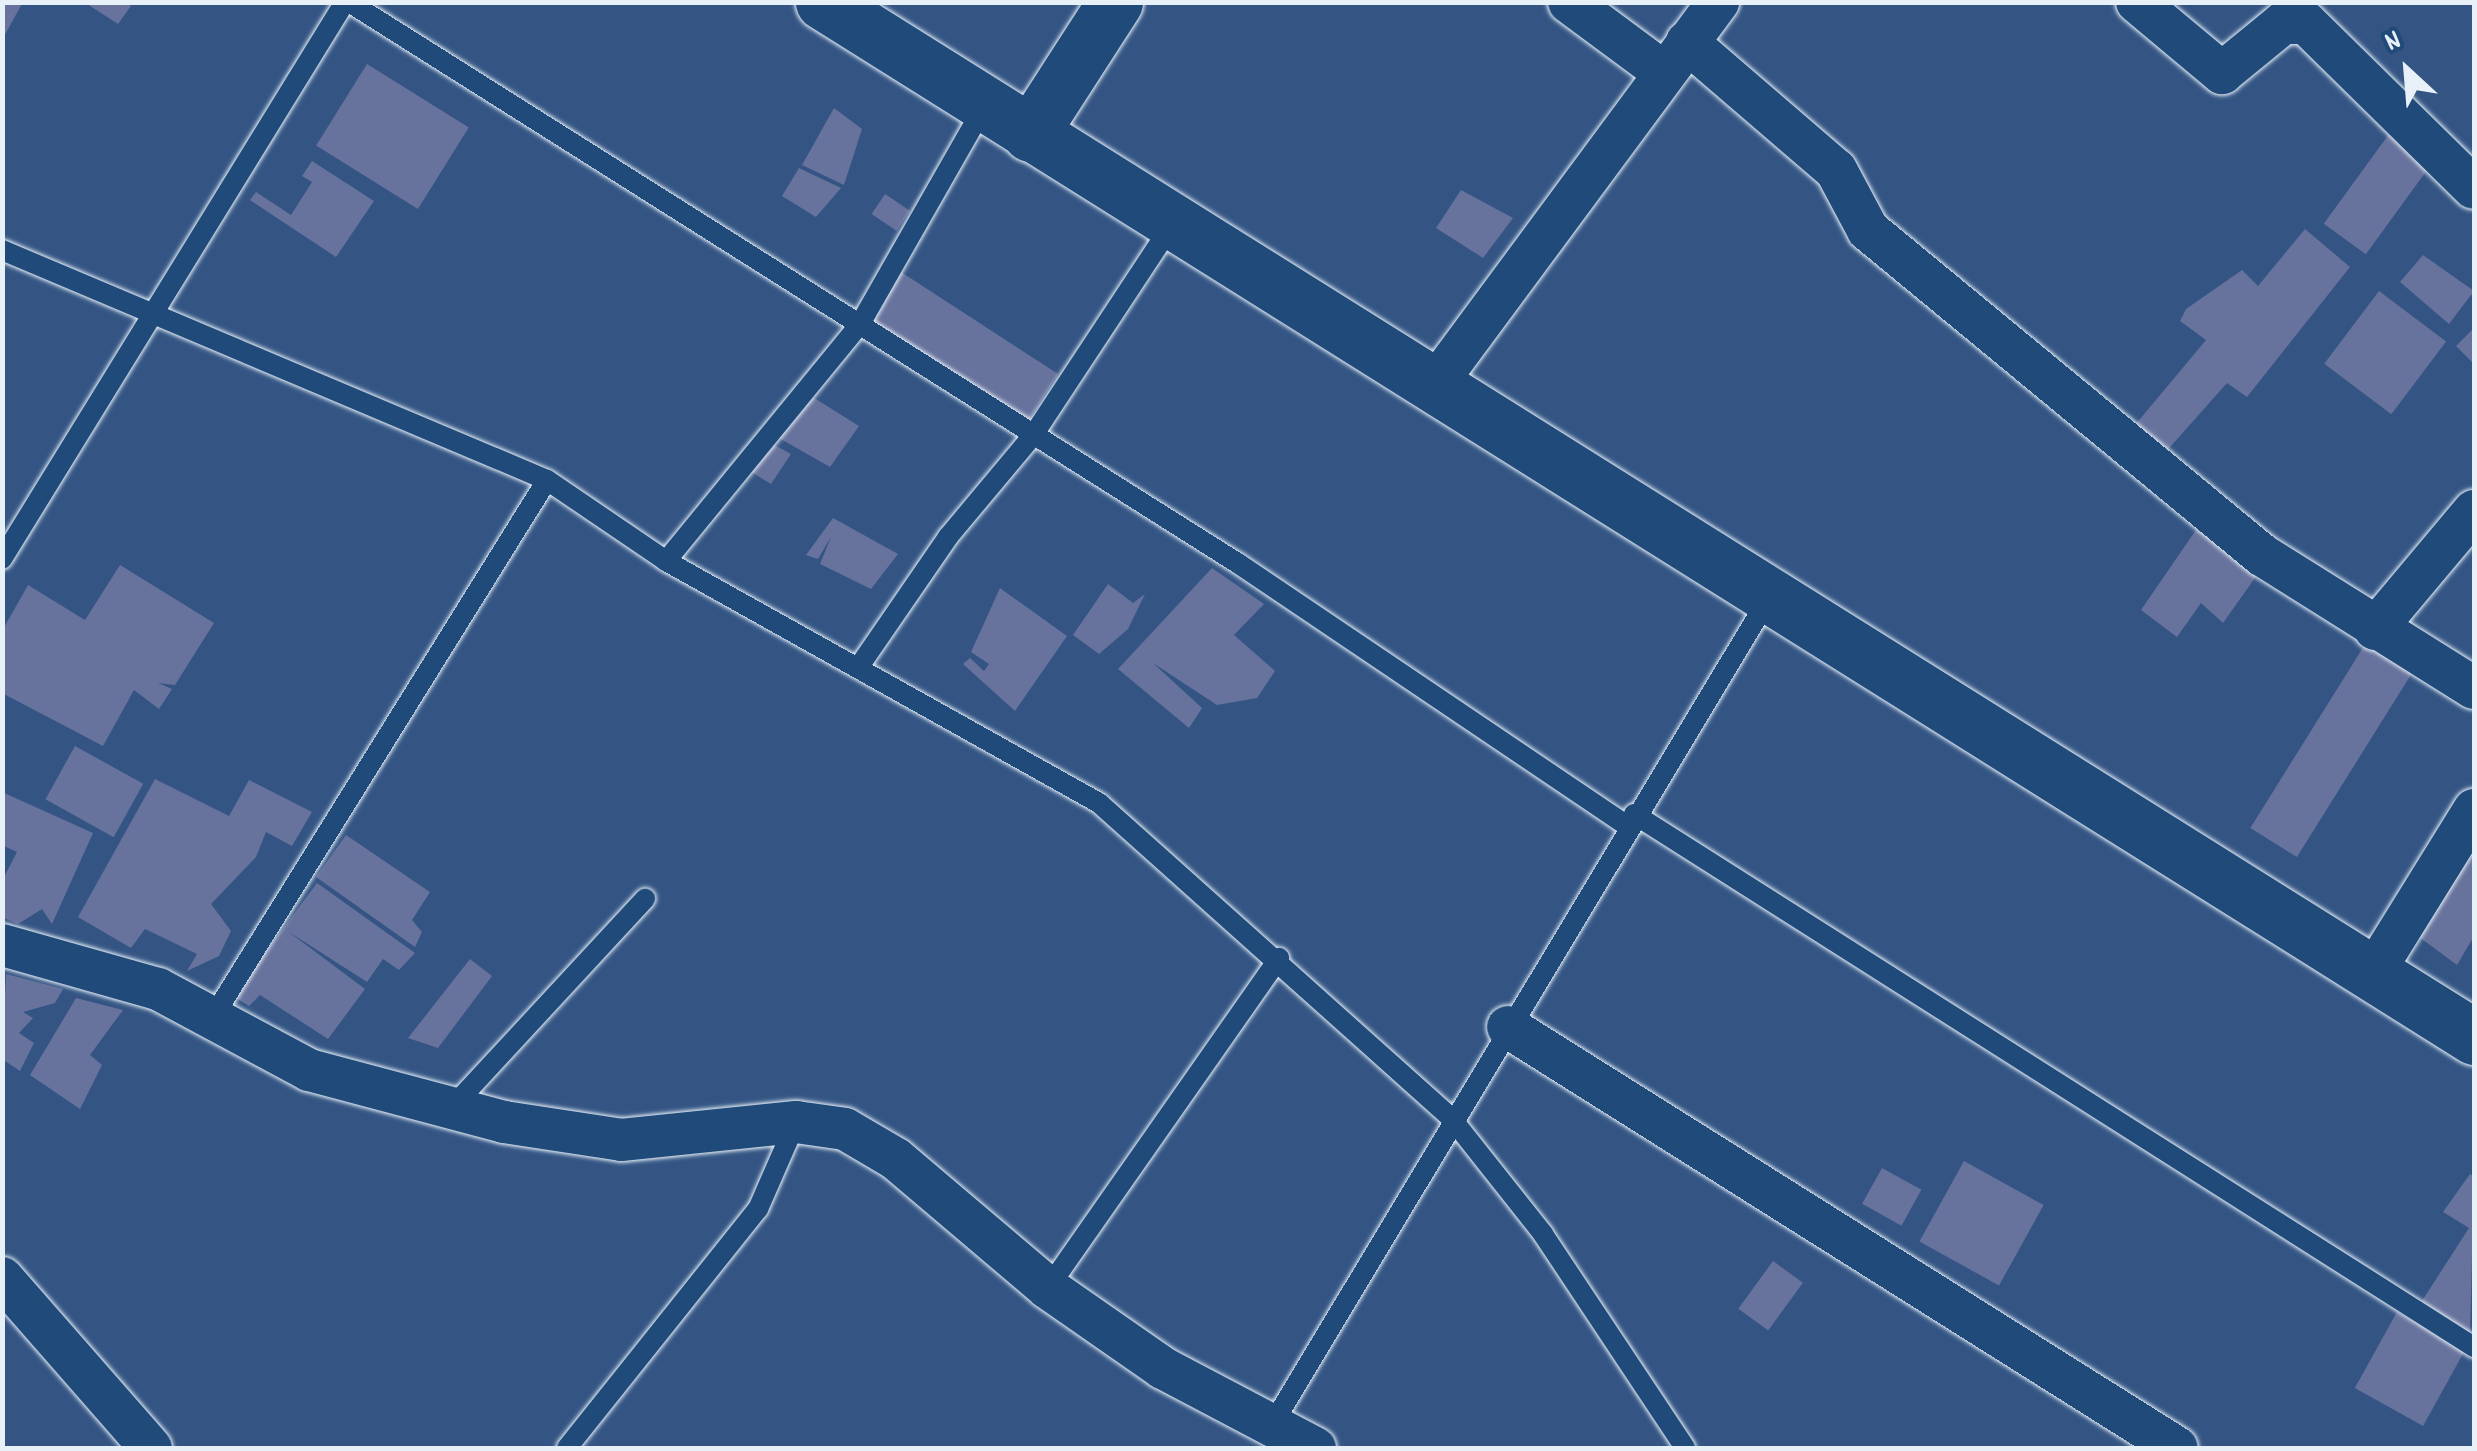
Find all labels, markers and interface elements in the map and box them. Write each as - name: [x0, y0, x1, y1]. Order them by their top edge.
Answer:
- north arrow: [2357, 20, 2457, 120]
- text: N: [2379, 22, 2409, 64]

